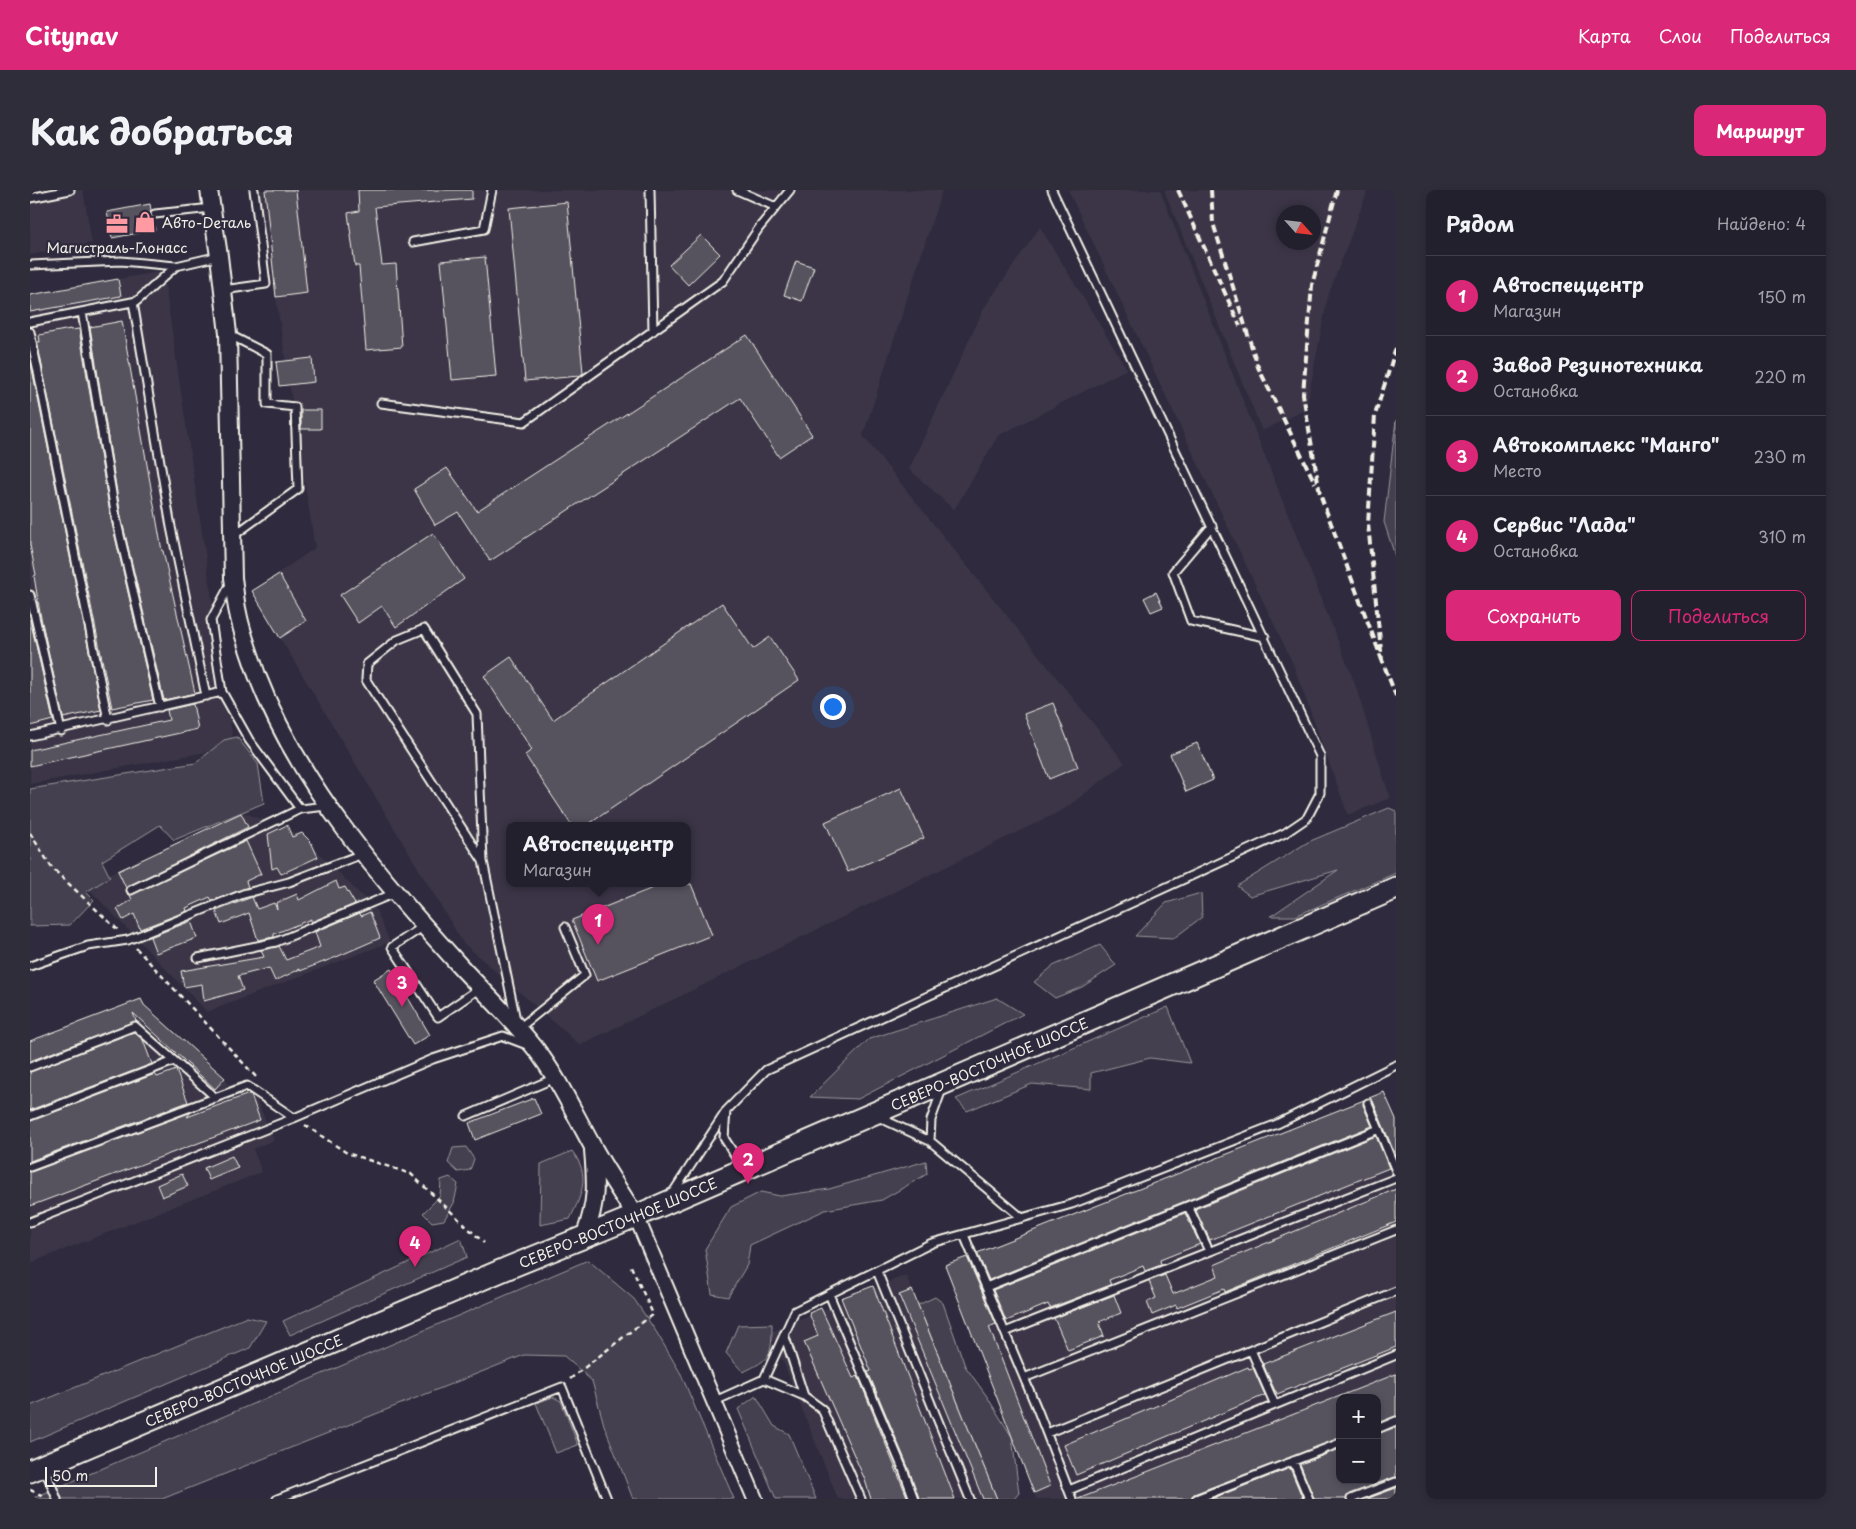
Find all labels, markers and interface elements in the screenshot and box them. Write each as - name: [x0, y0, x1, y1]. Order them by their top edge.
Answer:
- text: Citynav: [25, 17, 118, 53]
- text: Карта: [1578, 22, 1631, 49]
- text: Слои: [1659, 22, 1702, 49]
- text: Поделиться: [1730, 22, 1831, 49]
- text: Как добраться: [30, 104, 294, 157]
- button: Маршрут: [1694, 105, 1826, 156]
- north arrow: [1276, 205, 1321, 250]
- text: Рядом: [1446, 207, 1514, 239]
- shop icon: Авто-Dеталь: [132, 209, 158, 235]
- office icon: Магистраль-Глонасс: [104, 211, 130, 237]
- text: Найдено: 4: [1717, 211, 1806, 235]
- place label: Авто-Dеталь: [162, 212, 251, 233]
- place label: Магистраль-Глонасс: [46, 237, 188, 258]
- text: Автоспеццентр: [1493, 270, 1644, 298]
- text: 1: [1458, 284, 1466, 308]
- text: 150 m: [1758, 284, 1806, 308]
- text: Магазин: [1493, 298, 1562, 322]
- text: Завод Резинотехника: [1493, 350, 1703, 378]
- text: 2: [1456, 364, 1468, 388]
- text: 220 m: [1755, 364, 1806, 388]
- text: Остановка: [1493, 378, 1578, 402]
- text: Автокомплекс "Манго": [1493, 430, 1719, 458]
- text: 3: [1457, 444, 1467, 468]
- text: 230 m: [1754, 444, 1806, 468]
- text: Место: [1493, 458, 1542, 482]
- text: Сервис "Лада": [1493, 510, 1636, 538]
- text: 4: [1457, 524, 1467, 548]
- text: 310 m: [1758, 524, 1806, 548]
- text: Остановка: [1493, 538, 1578, 562]
- button: Сохранить: [1446, 590, 1621, 641]
- button: Поделиться: [1631, 590, 1806, 641]
- your location: [820, 694, 846, 720]
- popup: [506, 822, 691, 887]
- text: Автоспеццентр: [523, 829, 674, 857]
- text: Магазин: [523, 857, 592, 881]
- pin: 1: [582, 904, 614, 945]
- pin: 3: [386, 966, 418, 1007]
- street label: СЕВЕРО-ВОСТОЧНОЕ ШОССЕ: [887, 1012, 1091, 1116]
- pin: 2: [732, 1143, 764, 1184]
- street label: СЕВЕРО-ВОСТОЧНОЕ ШОССЕ: [515, 1172, 720, 1273]
- pin: 4: [399, 1226, 431, 1267]
- street label: СЕВЕРО-ВОСТОЧНОЕ ШОССЕ: [141, 1329, 346, 1432]
- map controls: [1336, 1394, 1381, 1484]
- button: +: [1336, 1394, 1381, 1439]
- button: −: [1336, 1439, 1381, 1484]
- scale bar: [45, 1464, 158, 1487]
- text: 50 m: [52, 1465, 88, 1486]

